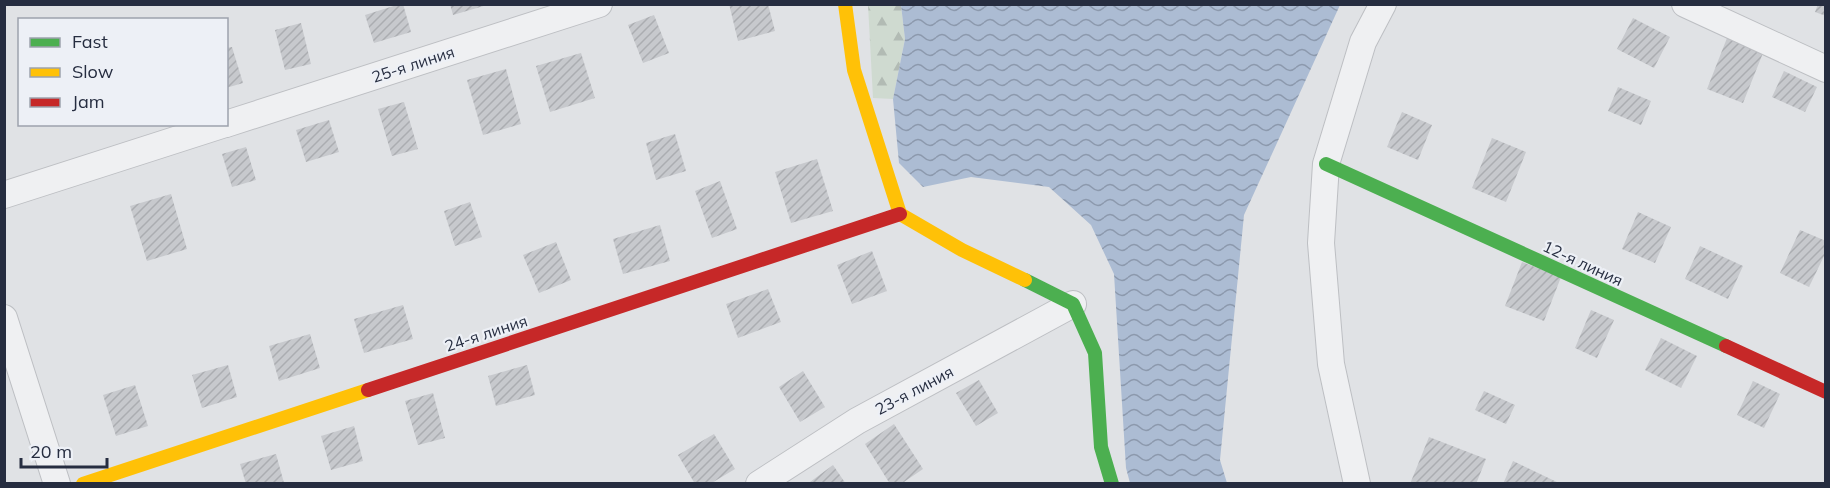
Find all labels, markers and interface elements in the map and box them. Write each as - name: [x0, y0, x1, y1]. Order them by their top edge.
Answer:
- legend: [18, 18, 228, 126]
- text: Fast: [72, 30, 108, 53]
- street label: 25-я линия: [369, 41, 457, 87]
- text: Slow: [72, 60, 114, 83]
- text: Jam: [72, 90, 105, 113]
- street label: 12-я линия: [1540, 236, 1626, 290]
- street label: 24-я линия: [442, 310, 530, 356]
- street label: 23-я линия: [871, 361, 957, 419]
- scale bar: [21, 431, 106, 469]
- text: 20 m: [30, 440, 72, 463]

